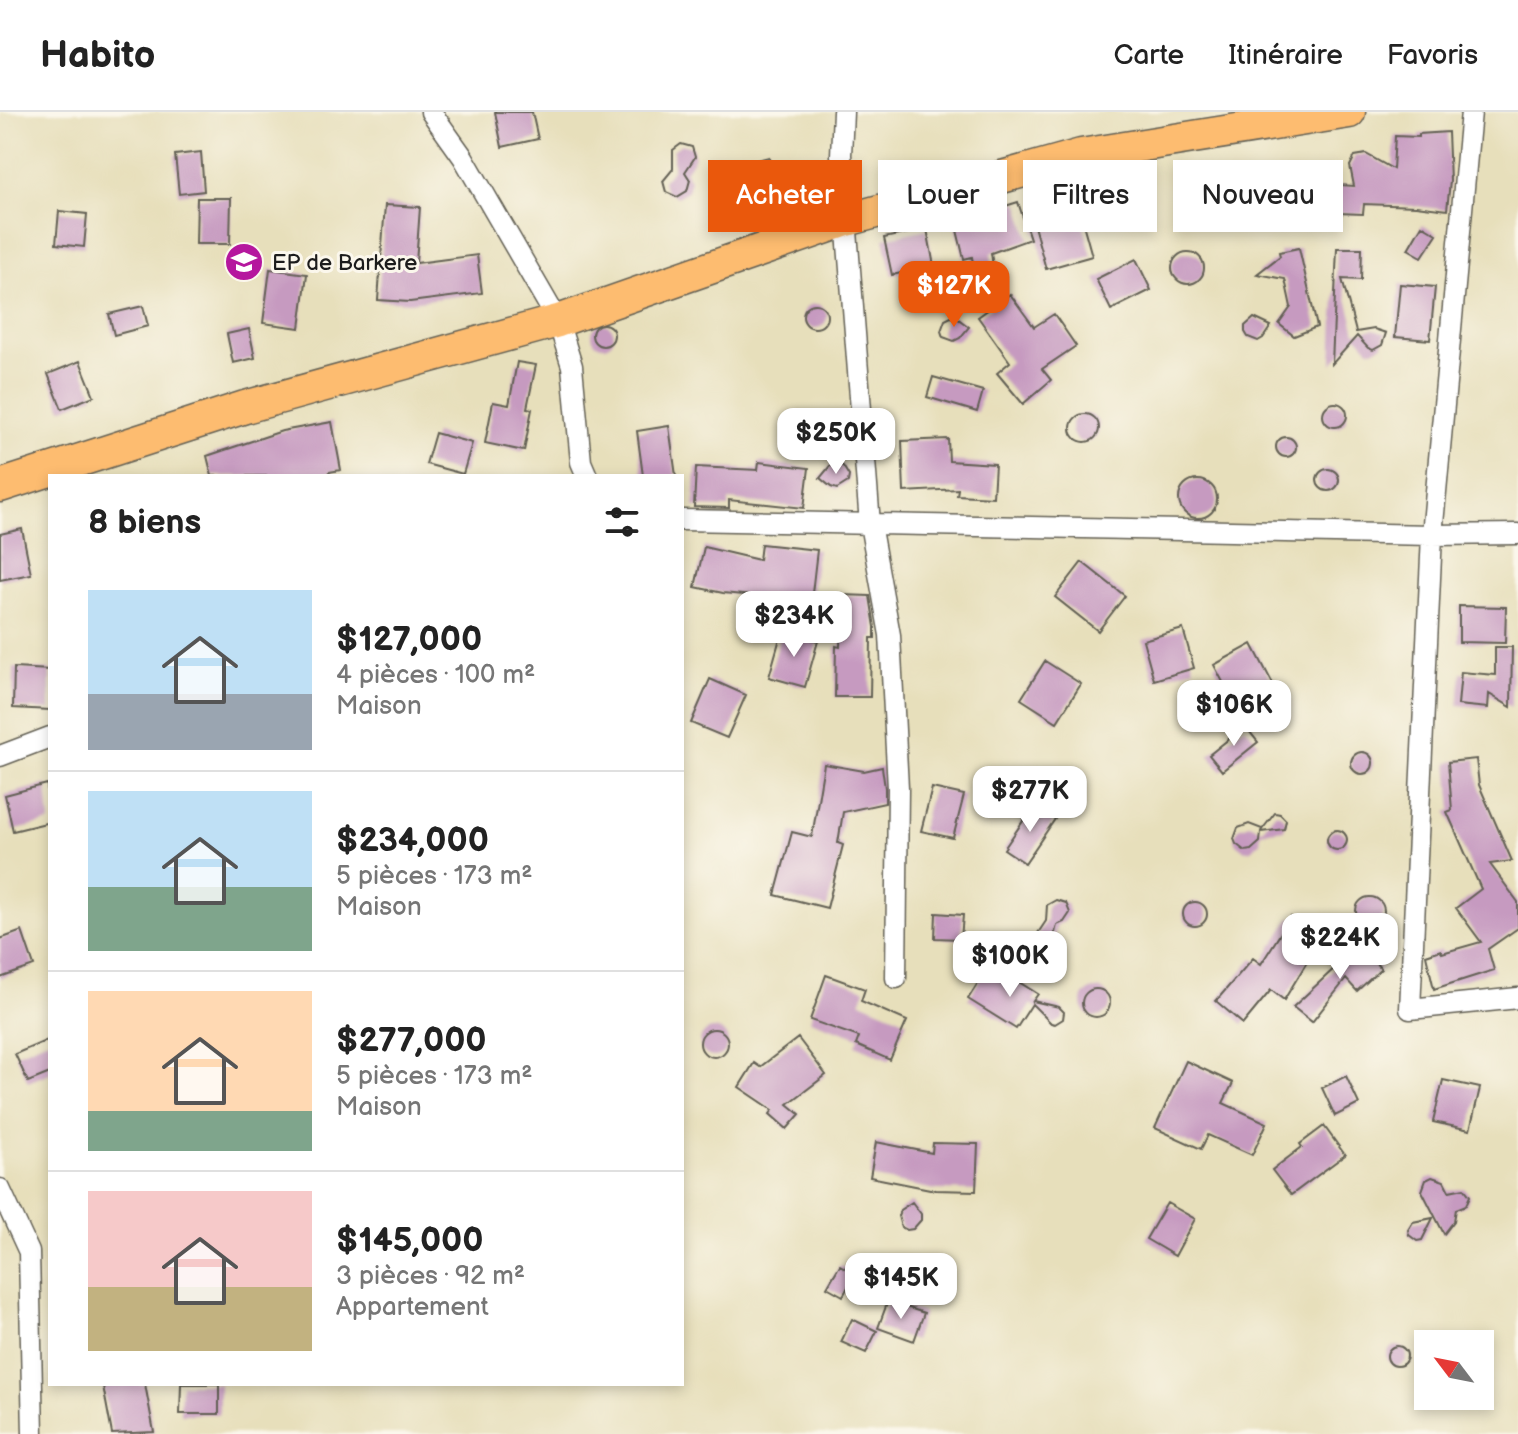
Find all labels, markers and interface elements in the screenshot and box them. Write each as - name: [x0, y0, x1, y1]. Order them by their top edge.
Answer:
- text: Habito: [40, 33, 155, 78]
- text: Carte: [1114, 39, 1184, 72]
- text: Itinéraire: [1228, 39, 1343, 72]
- text: Favoris: [1387, 39, 1478, 72]
- chip: Acheter: [708, 160, 862, 232]
- chip: Louer: [878, 160, 1007, 232]
- chip: Filtres: [1023, 160, 1157, 232]
- chip: Nouveau: [1173, 160, 1343, 232]
- school or university icon: EP de Barkere: [223, 241, 265, 283]
- place label: EP de Barkere: [272, 250, 417, 277]
- pin: $127K: [898, 261, 1010, 329]
- text: $127K: [916, 271, 992, 302]
- pin: $250K: [780, 408, 892, 476]
- text: $250K: [795, 418, 877, 449]
- icon: filters: [600, 500, 644, 544]
- text: 8 biens: [88, 502, 201, 543]
- pin: $234K: [738, 591, 850, 659]
- text: $234K: [754, 601, 834, 632]
- text: $127,000: [336, 619, 482, 660]
- icon: home: [152, 622, 248, 718]
- text: 4 pièces · 100 m²: [336, 660, 535, 691]
- pin: $106K: [1178, 680, 1290, 748]
- text: $106K: [1195, 690, 1273, 721]
- text: Maison: [336, 691, 422, 722]
- pin: $277K: [974, 766, 1086, 834]
- text: $277K: [991, 776, 1069, 807]
- text: $234,000: [336, 820, 489, 861]
- icon: home: [152, 823, 248, 919]
- text: 5 pièces · 173 m²: [336, 861, 532, 892]
- text: Maison: [336, 892, 422, 923]
- pin: $224K: [1284, 913, 1396, 981]
- text: $224K: [1300, 923, 1380, 954]
- pin: $100K: [954, 931, 1066, 999]
- text: $100K: [971, 941, 1049, 972]
- text: $277,000: [336, 1020, 487, 1061]
- icon: home: [152, 1023, 248, 1119]
- text: 5 pièces · 173 m²: [336, 1061, 532, 1092]
- text: Maison: [336, 1092, 422, 1123]
- text: $145,000: [336, 1220, 483, 1261]
- icon: home: [152, 1223, 248, 1319]
- pin: $145K: [845, 1253, 957, 1321]
- text: 3 pièces · 92 m²: [336, 1261, 525, 1292]
- text: $145K: [863, 1263, 939, 1294]
- text: Appartement: [336, 1292, 489, 1323]
- north arrow: [1414, 1330, 1494, 1410]
- map controls: [1414, 1330, 1494, 1410]

